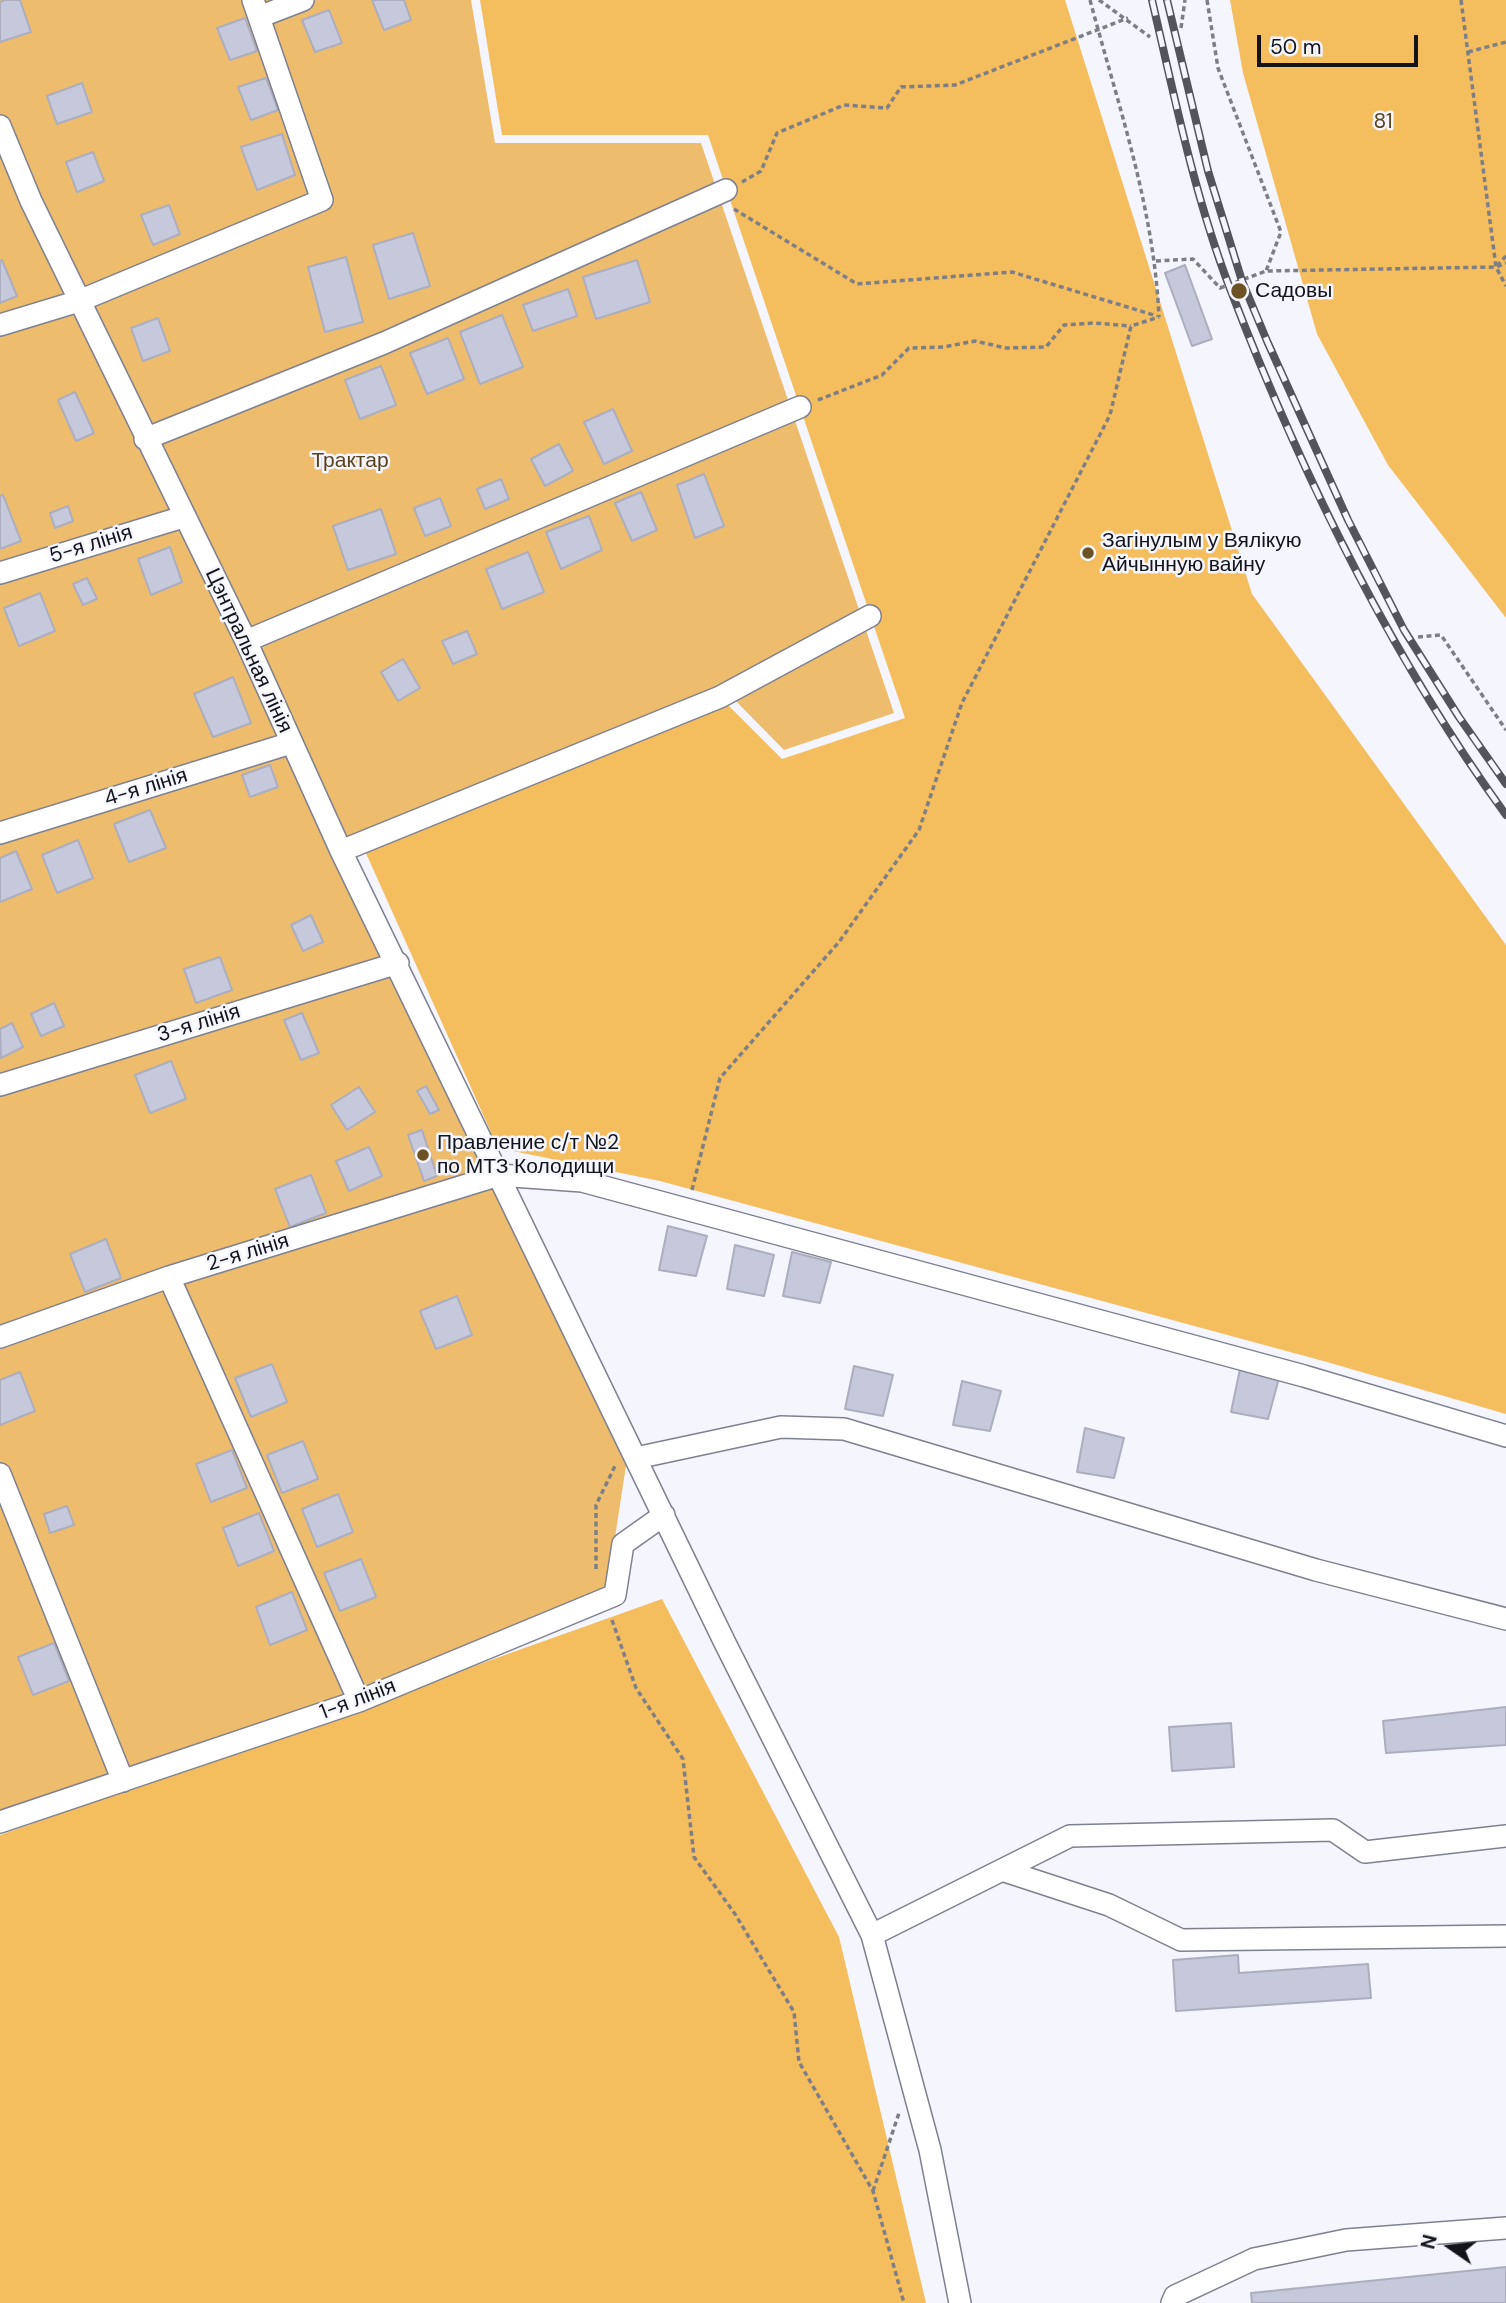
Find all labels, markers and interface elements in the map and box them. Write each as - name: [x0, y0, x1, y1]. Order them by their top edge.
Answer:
- scale bar: [1261, 21, 1422, 65]
- text: 50 m: [1270, 33, 1321, 61]
- park label: 81: [1374, 109, 1392, 135]
- place label: Садовы: [1255, 278, 1332, 304]
- marker: Садовы: [1229, 281, 1249, 301]
- park label: Трактар: [311, 448, 389, 474]
- street label: 5-я лінія: [46, 520, 136, 570]
- place label: Загінулым у Вялікую Айчынную вайну: [1102, 528, 1302, 578]
- marker: Загінулым у Вялікую Айчынную вайну: [1080, 545, 1096, 561]
- street label: Цэнтральная лінія: [199, 565, 297, 737]
- street label: 4-я лінія: [101, 763, 191, 813]
- street label: 3-я лінія: [155, 999, 243, 1049]
- place label: Правление с/т №2 по МТЗ Колодищи: [437, 1130, 619, 1180]
- marker: Правление с/т №2 по МТЗ Колодищи: [415, 1147, 431, 1163]
- street label: 2-я лінія: [204, 1229, 292, 1277]
- street label: 1-я лінія: [316, 1674, 400, 1726]
- north arrow: [1415, 2212, 1485, 2282]
- text: N: [1415, 2232, 1443, 2252]

